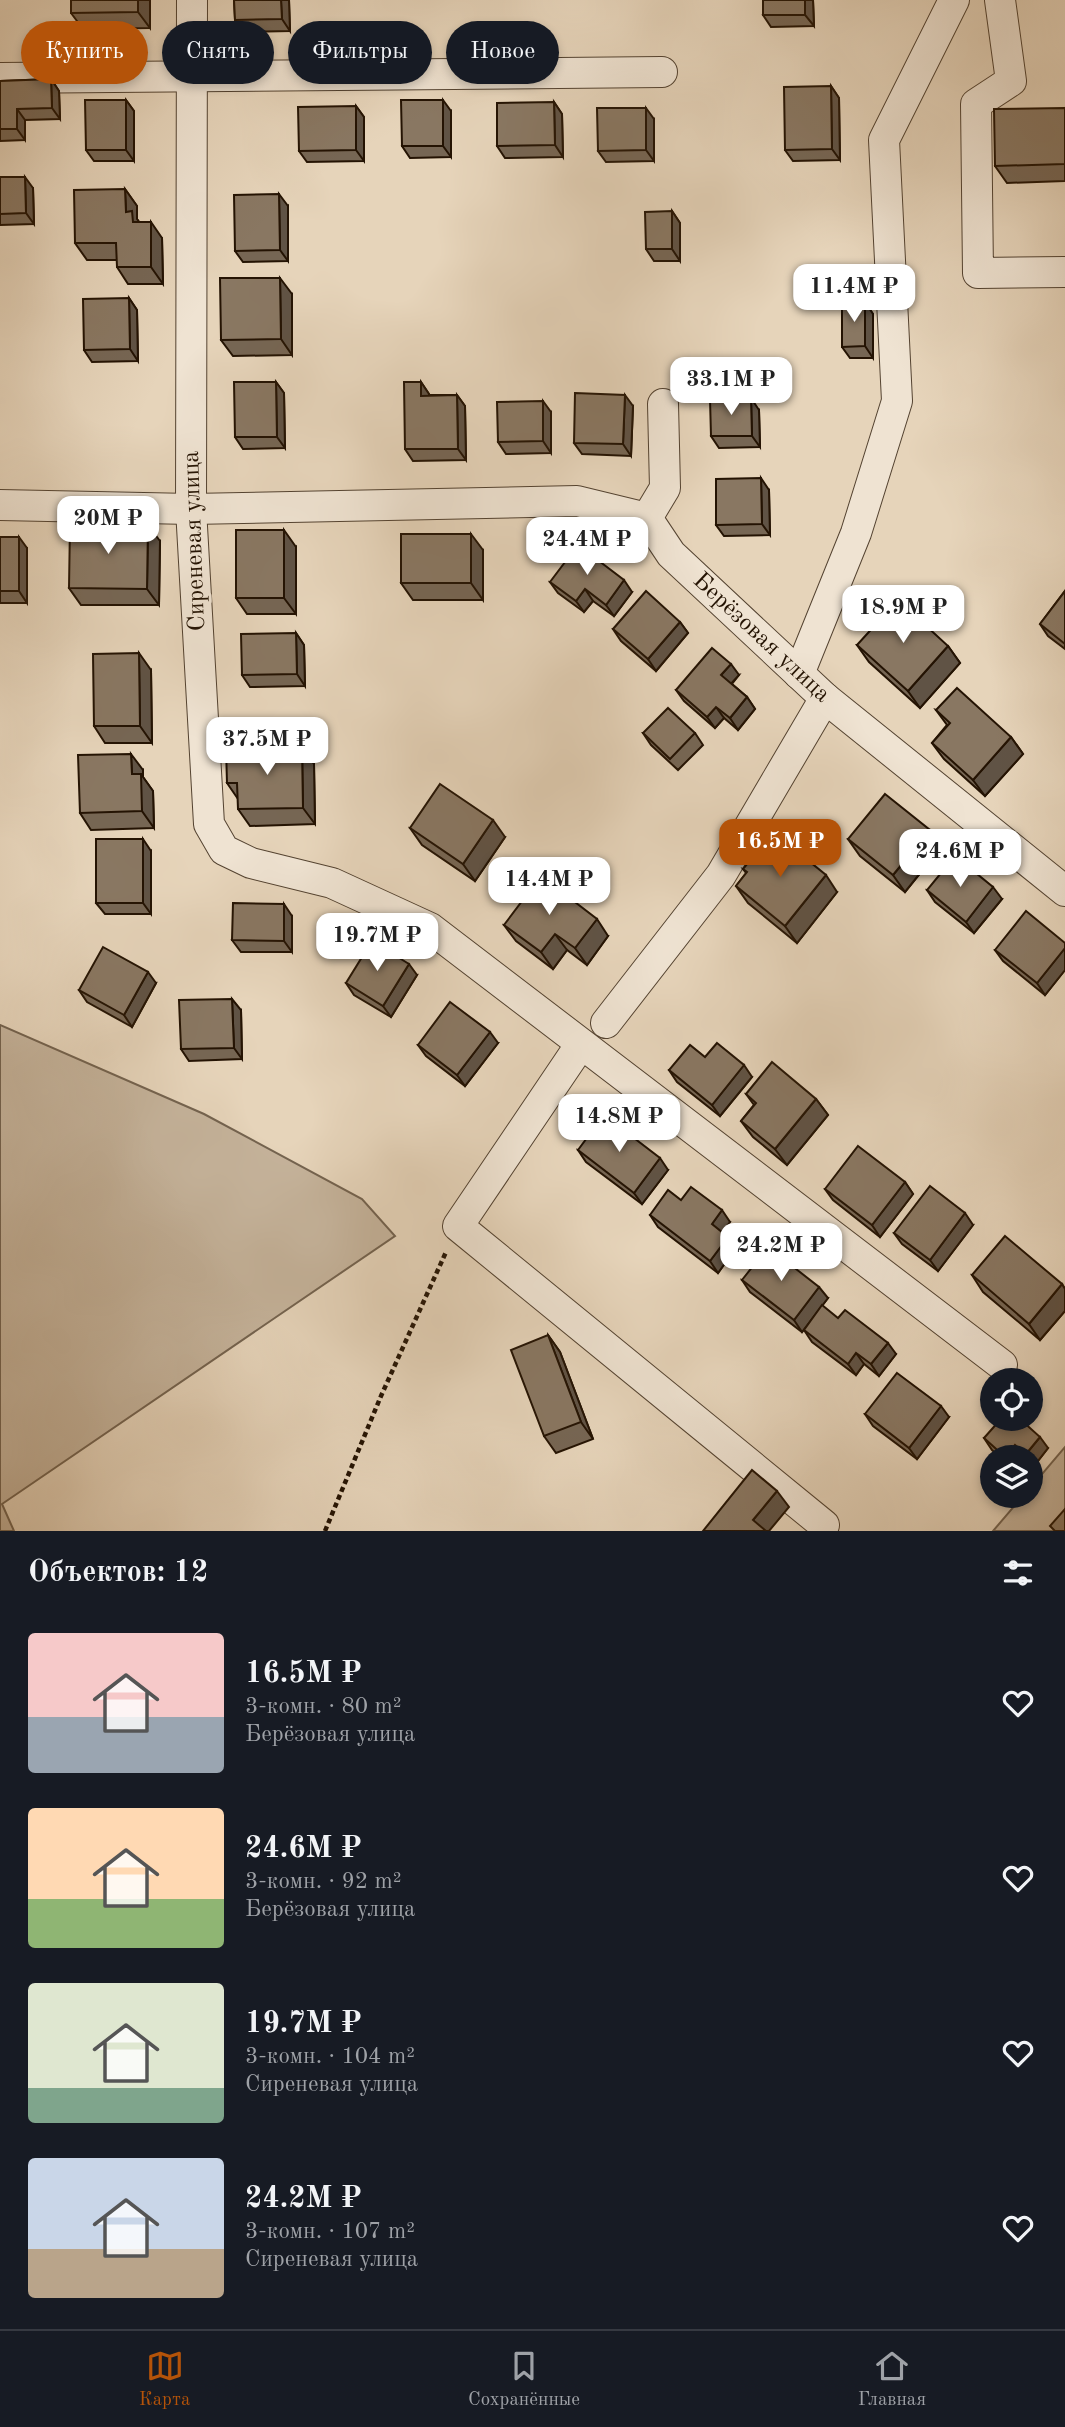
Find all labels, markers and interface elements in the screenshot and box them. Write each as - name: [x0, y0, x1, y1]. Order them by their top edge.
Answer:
- chip: Купить: [21, 21, 148, 84]
- chip: Снять: [162, 21, 274, 84]
- chip: Фильтры: [288, 21, 432, 84]
- chip: Новое: [446, 21, 559, 84]
- pin: 11.4M ₽: [789, 264, 919, 324]
- text: 11.4M ₽: [809, 275, 899, 298]
- pin: 33.1M ₽: [666, 358, 796, 417]
- text: 33.1M ₽: [686, 368, 776, 391]
- street label: Сиреневая улица: [180, 450, 210, 632]
- pin: 20M ₽: [59, 496, 157, 556]
- text: 20M ₽: [73, 507, 143, 530]
- pin: 24.4M ₽: [522, 518, 652, 577]
- text: 24.4M ₽: [542, 528, 632, 551]
- street label: Берёзовая улица: [688, 569, 834, 707]
- pin: 18.9M ₽: [838, 586, 968, 645]
- text: 18.9M ₽: [858, 596, 948, 619]
- pin: 37.5M ₽: [202, 718, 332, 777]
- text: 37.5M ₽: [222, 728, 312, 751]
- pin: 16.5M ₽: [715, 820, 845, 879]
- text: 16.5M ₽: [735, 830, 825, 853]
- pin: 24.6M ₽: [895, 830, 1025, 889]
- text: 24.6M ₽: [915, 840, 1005, 863]
- pin: 14.4M ₽: [484, 858, 614, 917]
- text: 14.4M ₽: [504, 868, 594, 891]
- pin: 19.7M ₽: [312, 914, 442, 973]
- text: 19.7M ₽: [332, 924, 422, 947]
- pin: 14.8M ₽: [554, 1094, 684, 1154]
- text: 14.8M ₽: [574, 1105, 664, 1128]
- pin: 24.2M ₽: [716, 1224, 846, 1283]
- text: 24.2M ₽: [736, 1234, 826, 1257]
- map controls: [980, 1368, 1043, 1508]
- button: locate: [980, 1368, 1043, 1431]
- button: layers: [980, 1445, 1043, 1508]
- icon: filters: [999, 1554, 1037, 1592]
- text: Объектов: 12: [28, 1558, 208, 1588]
- text: 16.5M ₽: [245, 1659, 362, 1689]
- icon: home: [84, 1661, 168, 1745]
- icon: heart: [999, 1684, 1037, 1722]
- text: 3-комн. · 80 m²: [245, 1695, 402, 1718]
- text: Берёзовая улица: [245, 1723, 415, 1746]
- text: 24.6M ₽: [245, 1834, 362, 1864]
- icon: home: [84, 1836, 168, 1920]
- icon: heart: [999, 1859, 1037, 1897]
- text: 3-комн. · 92 m²: [245, 1870, 402, 1893]
- text: Берёзовая улица: [245, 1898, 415, 1921]
- text: 19.7M ₽: [245, 2009, 362, 2039]
- icon: home: [84, 2011, 168, 2095]
- icon: heart: [999, 2034, 1037, 2072]
- text: 3-комн. · 104 m²: [245, 2045, 415, 2068]
- text: Сиреневая улица: [245, 2073, 418, 2096]
- text: 24.2M ₽: [245, 2184, 362, 2214]
- icon: home: [84, 2186, 168, 2270]
- icon: heart: [999, 2209, 1037, 2247]
- text: 3-комн. · 107 m²: [245, 2220, 415, 2243]
- text: Сиреневая улица: [245, 2248, 418, 2271]
- tab: Карта: [139, 2347, 190, 2412]
- tab: Сохранённые: [468, 2347, 580, 2412]
- tab: Главная: [858, 2347, 926, 2412]

